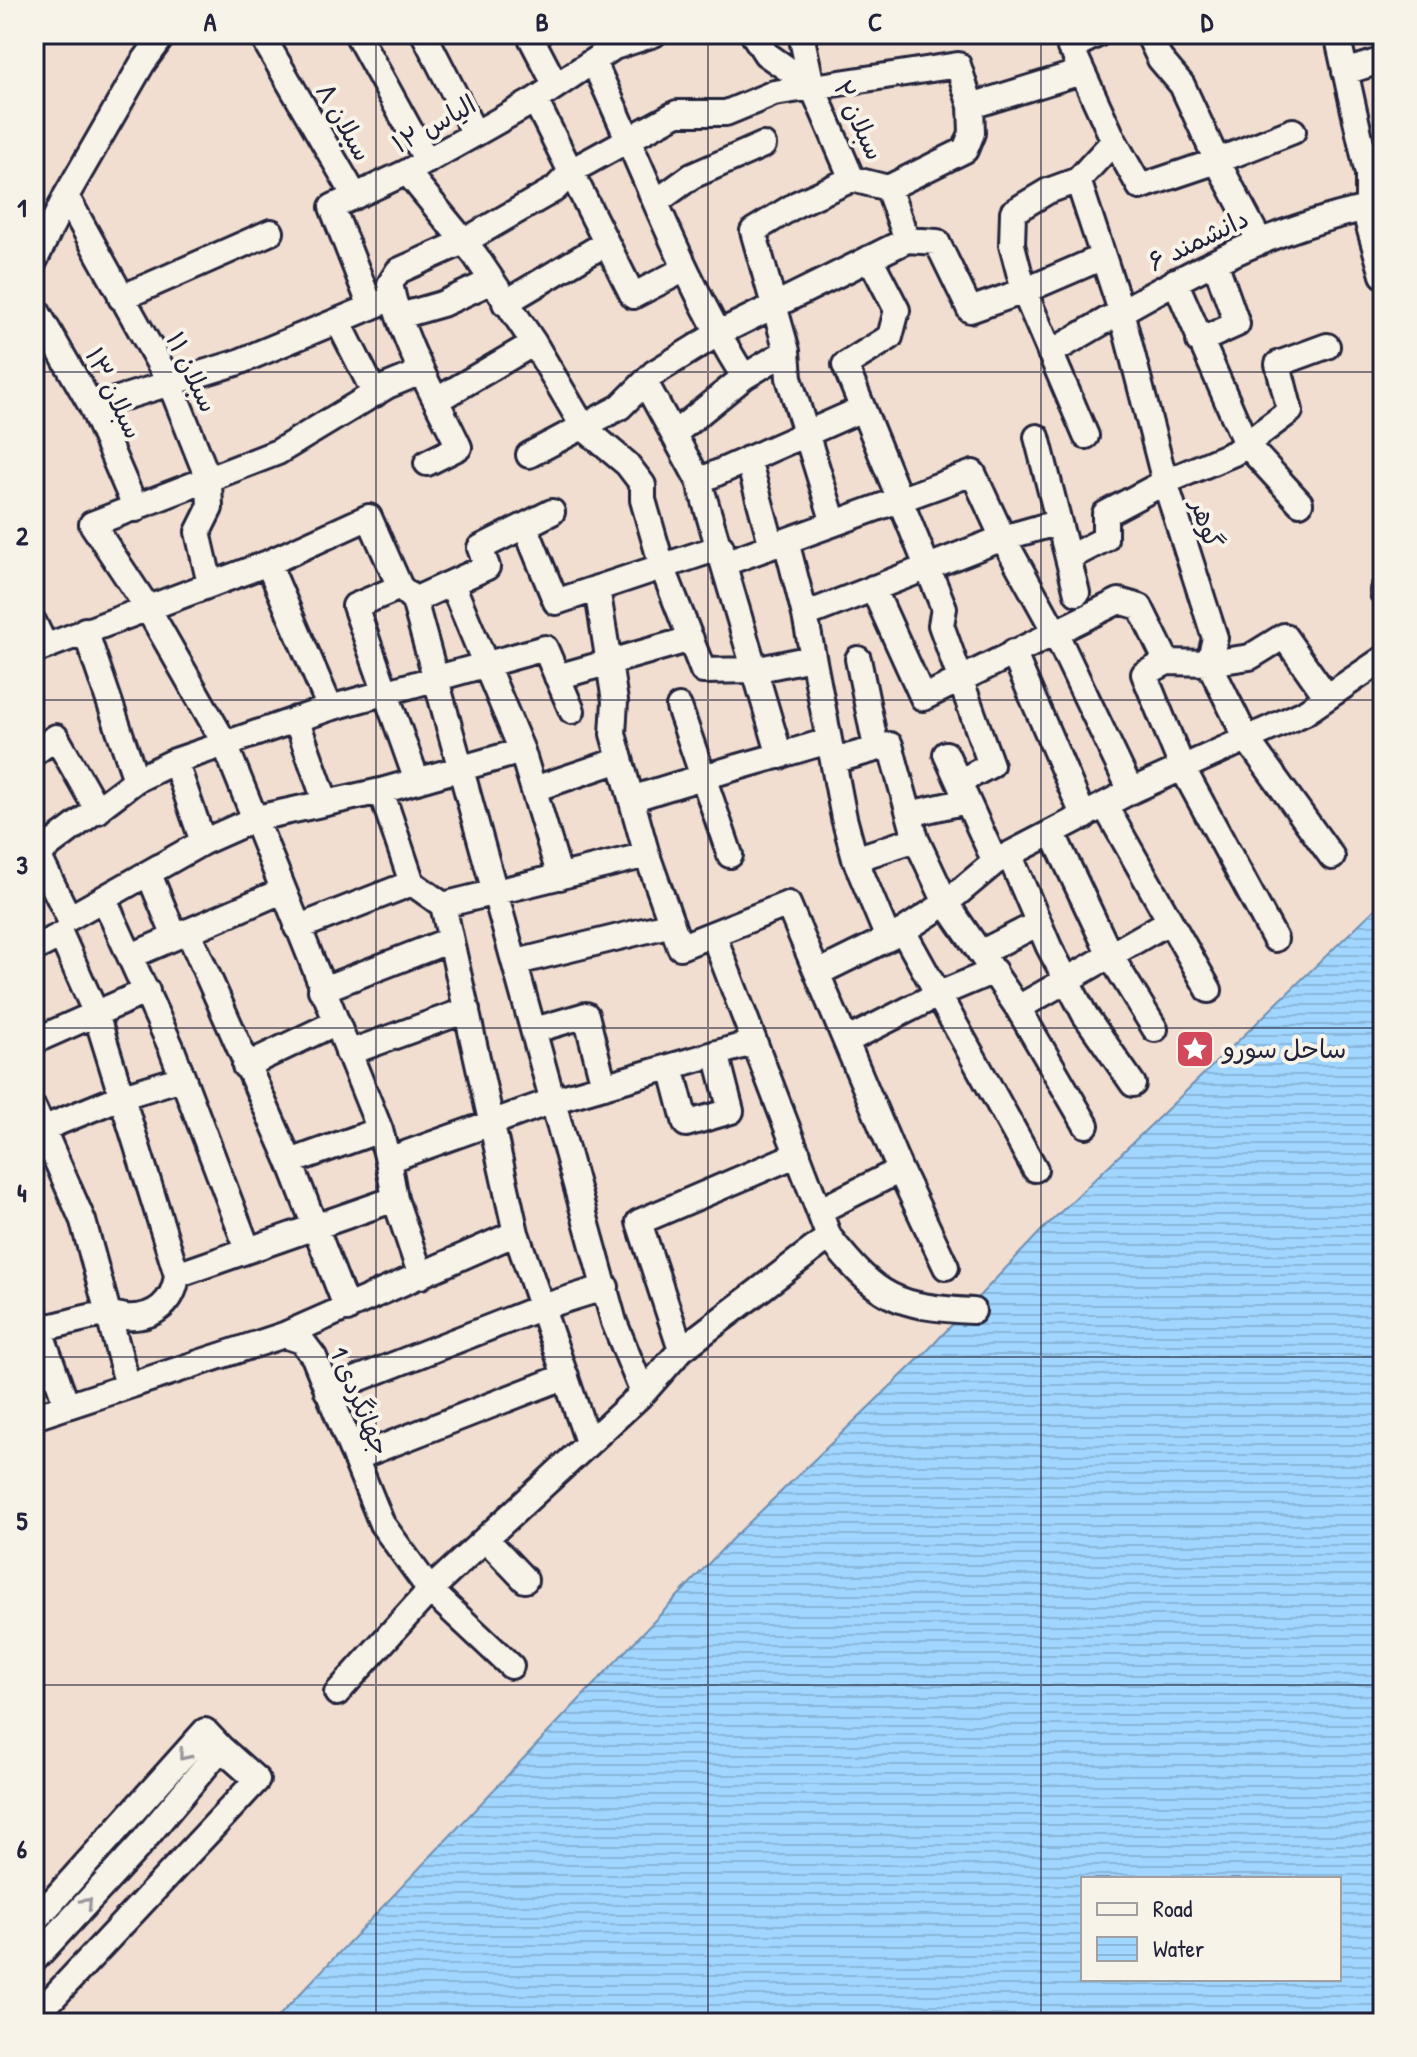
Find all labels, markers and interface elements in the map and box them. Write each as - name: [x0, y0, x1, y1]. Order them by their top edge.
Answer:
- text: A: [204, 4, 217, 39]
- text: B: [535, 4, 549, 39]
- text: C: [868, 4, 882, 39]
- text: D: [1201, 4, 1214, 39]
- street label: سبلان ۲: [826, 74, 893, 165]
- street label: سبلان ۸: [308, 76, 381, 167]
- street label: الیاس ۱۲: [385, 86, 482, 161]
- text: 1: [17, 190, 27, 225]
- street label: دانشمند ۶: [1142, 200, 1254, 279]
- street label: سبلان ۱۱: [158, 326, 227, 418]
- street label: سبلان ۱۳: [77, 341, 152, 444]
- street label: گوهر: [1183, 493, 1232, 553]
- text: 2: [16, 518, 29, 553]
- text: 3: [16, 847, 28, 882]
- place icon: ساحل سورو: [1174, 1028, 1216, 1070]
- place label: ساحل سورو: [1221, 1031, 1346, 1066]
- text: 4: [17, 1175, 27, 1210]
- street label: جهانگردی 1: [322, 1341, 399, 1460]
- text: 5: [17, 1503, 28, 1538]
- one-way arrow: [179, 1746, 194, 1761]
- text: 6: [17, 1831, 28, 1866]
- legend: [1081, 1877, 1341, 1981]
- text: Road: [1153, 1892, 1192, 1924]
- one-way arrow: [78, 1897, 92, 1912]
- text: Water: [1153, 1932, 1204, 1964]

